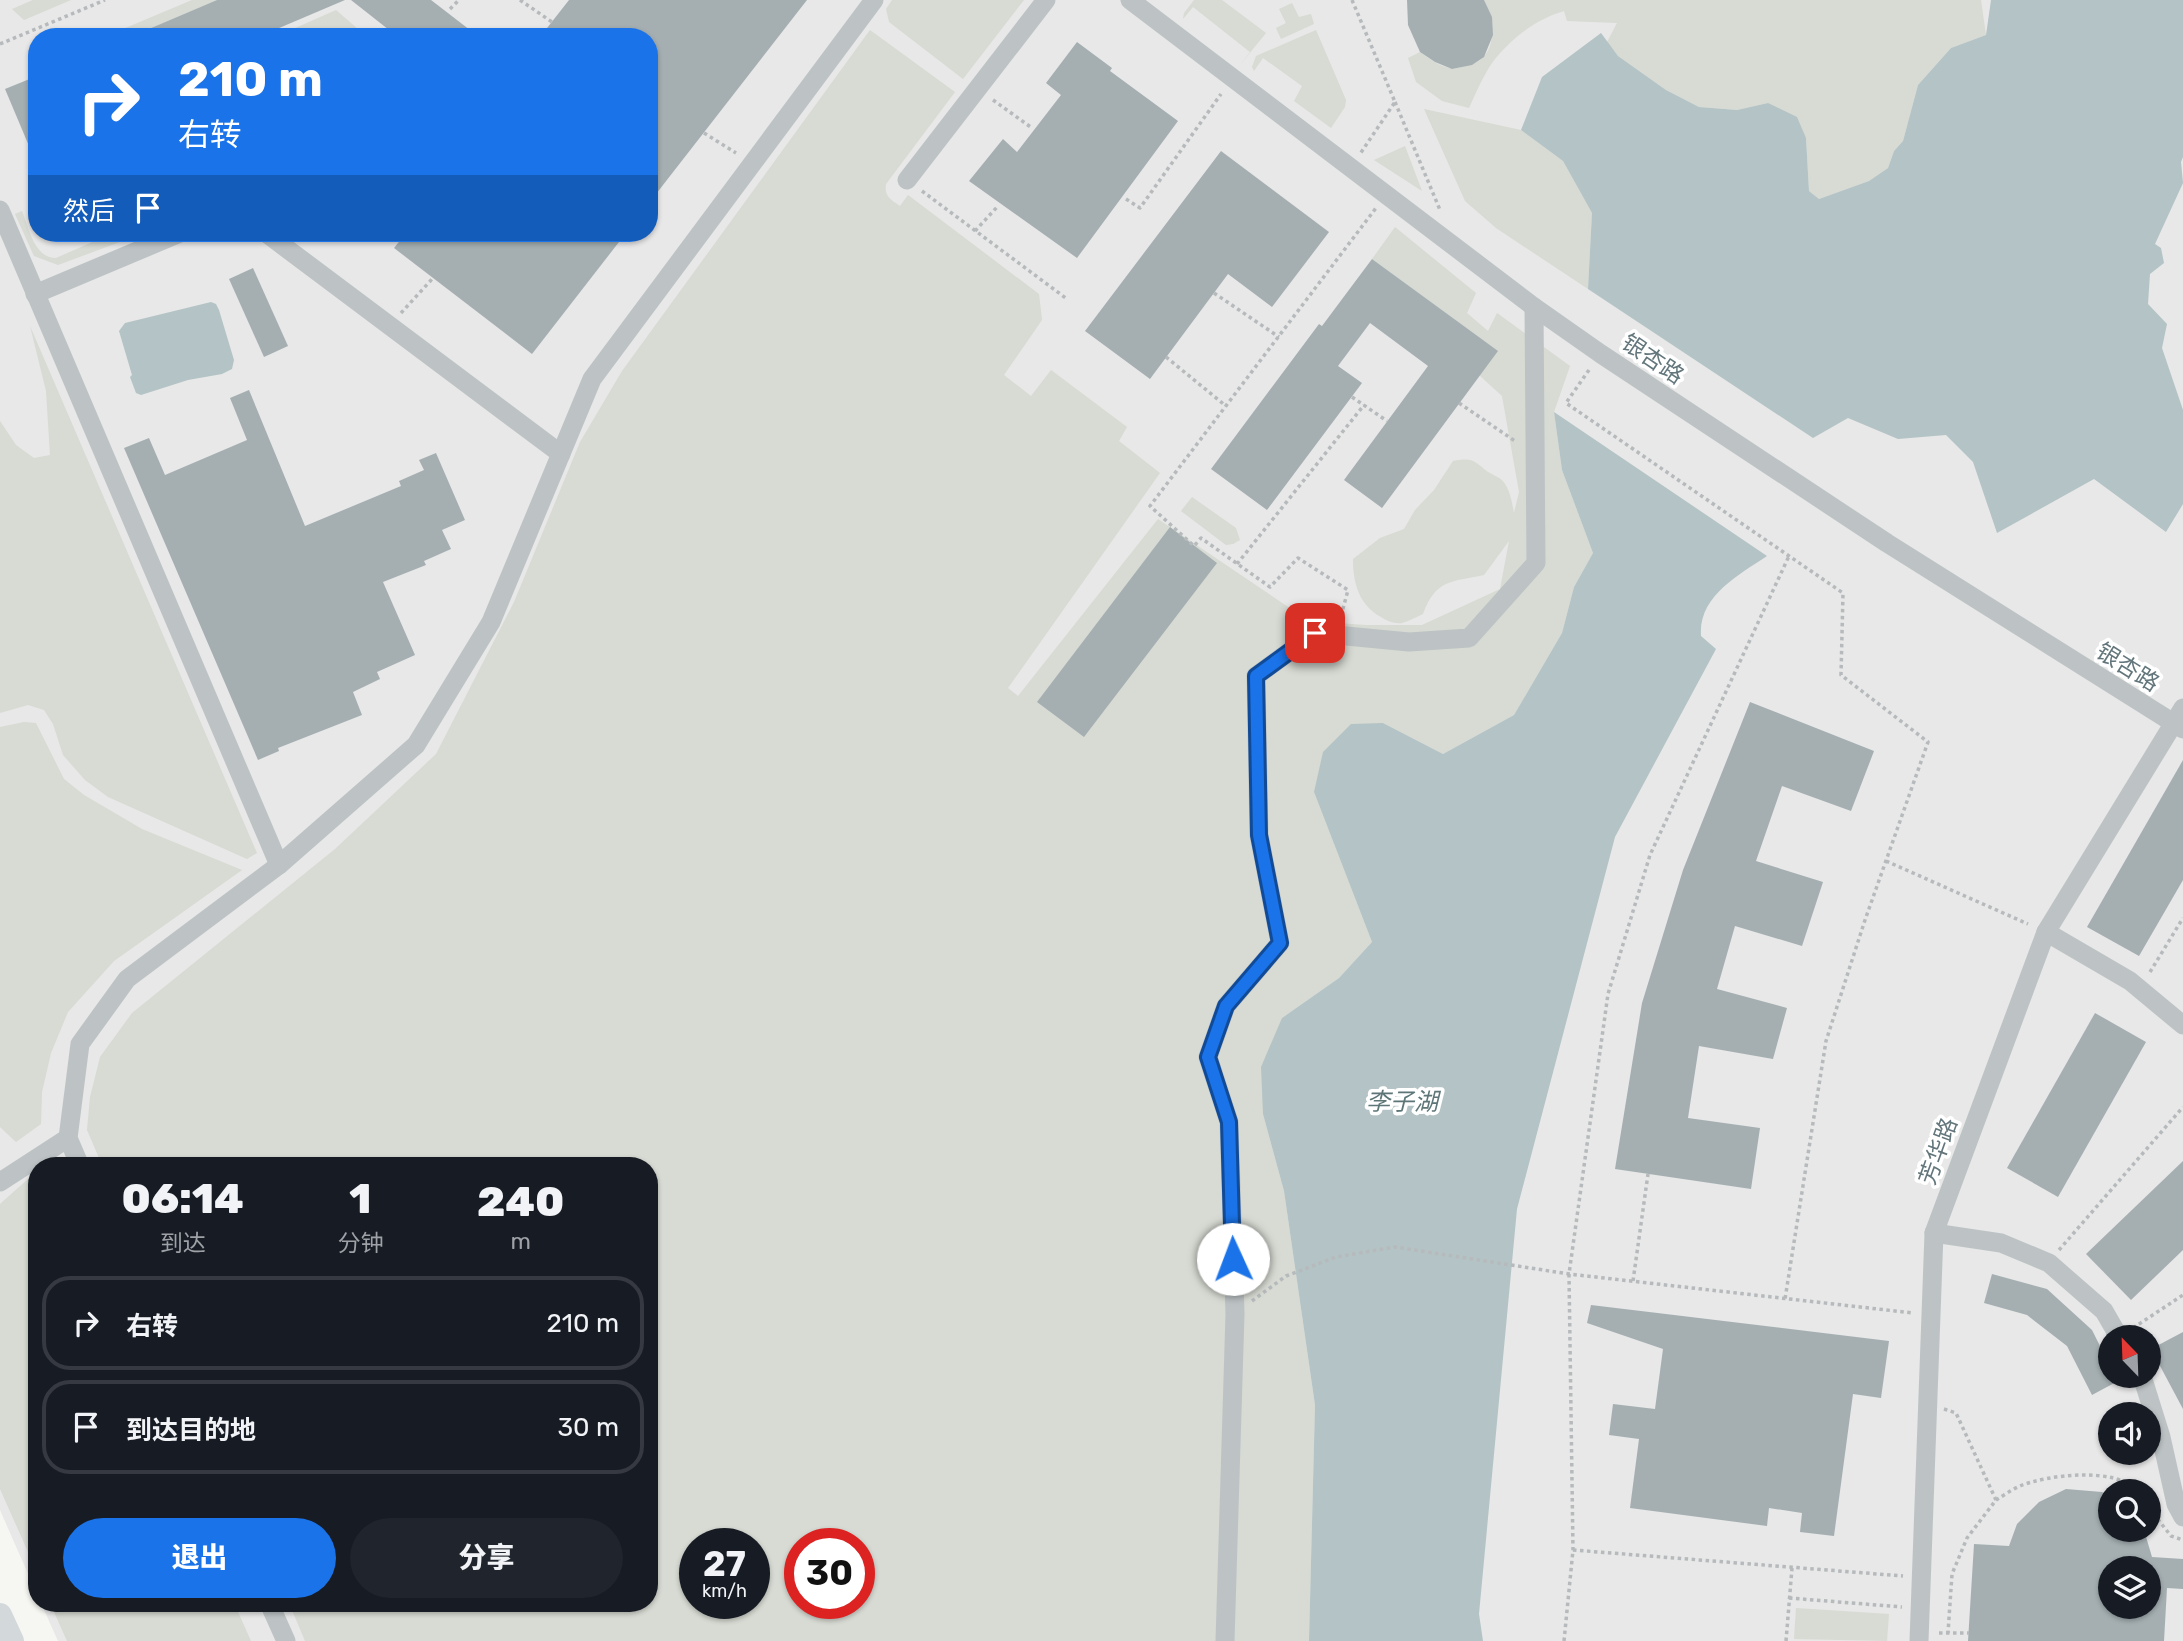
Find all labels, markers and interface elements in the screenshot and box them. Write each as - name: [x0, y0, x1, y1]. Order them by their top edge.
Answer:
- text: 210 m: [178, 50, 323, 108]
- icon: right: [63, 56, 154, 147]
- text: 右转: [178, 116, 242, 154]
- icon: arrive: [129, 189, 167, 227]
- text: 然后: [63, 196, 115, 227]
- street label: 银杏路: [1617, 328, 1689, 390]
- pin: [1285, 603, 1345, 663]
- icon: arrive: [1296, 614, 1334, 652]
- street label: 银杏路: [2091, 637, 2165, 697]
- water label: 李子湖: [1366, 1088, 1442, 1116]
- street label: 芳华路: [1913, 1114, 1963, 1188]
- text: 06:14: [122, 1174, 244, 1224]
- text: 1: [349, 1174, 371, 1224]
- text: 240: [477, 1177, 564, 1227]
- position arrow: [1196, 1222, 1270, 1296]
- text: m: [510, 1227, 531, 1255]
- text: 到达: [160, 1229, 206, 1257]
- text: 分钟: [337, 1229, 383, 1257]
- icon: right: [67, 1304, 105, 1342]
- text: 210 m: [547, 1308, 619, 1339]
- text: 右转: [126, 1311, 178, 1342]
- north arrow: [2098, 1325, 2161, 1388]
- map controls: [2098, 1325, 2161, 1619]
- button: sound: [2098, 1402, 2161, 1465]
- icon: arrive: [67, 1408, 105, 1446]
- text: 30 m: [557, 1412, 619, 1443]
- text: 到达目的地: [126, 1415, 256, 1446]
- button: search: [2098, 1479, 2161, 1542]
- button: 退出: [63, 1518, 336, 1598]
- button: 分享: [350, 1518, 623, 1598]
- speed limit sign: 30: [784, 1528, 875, 1619]
- text: 27: [703, 1543, 746, 1585]
- button: layers: [2098, 1556, 2161, 1619]
- text: km/h: [702, 1580, 747, 1602]

